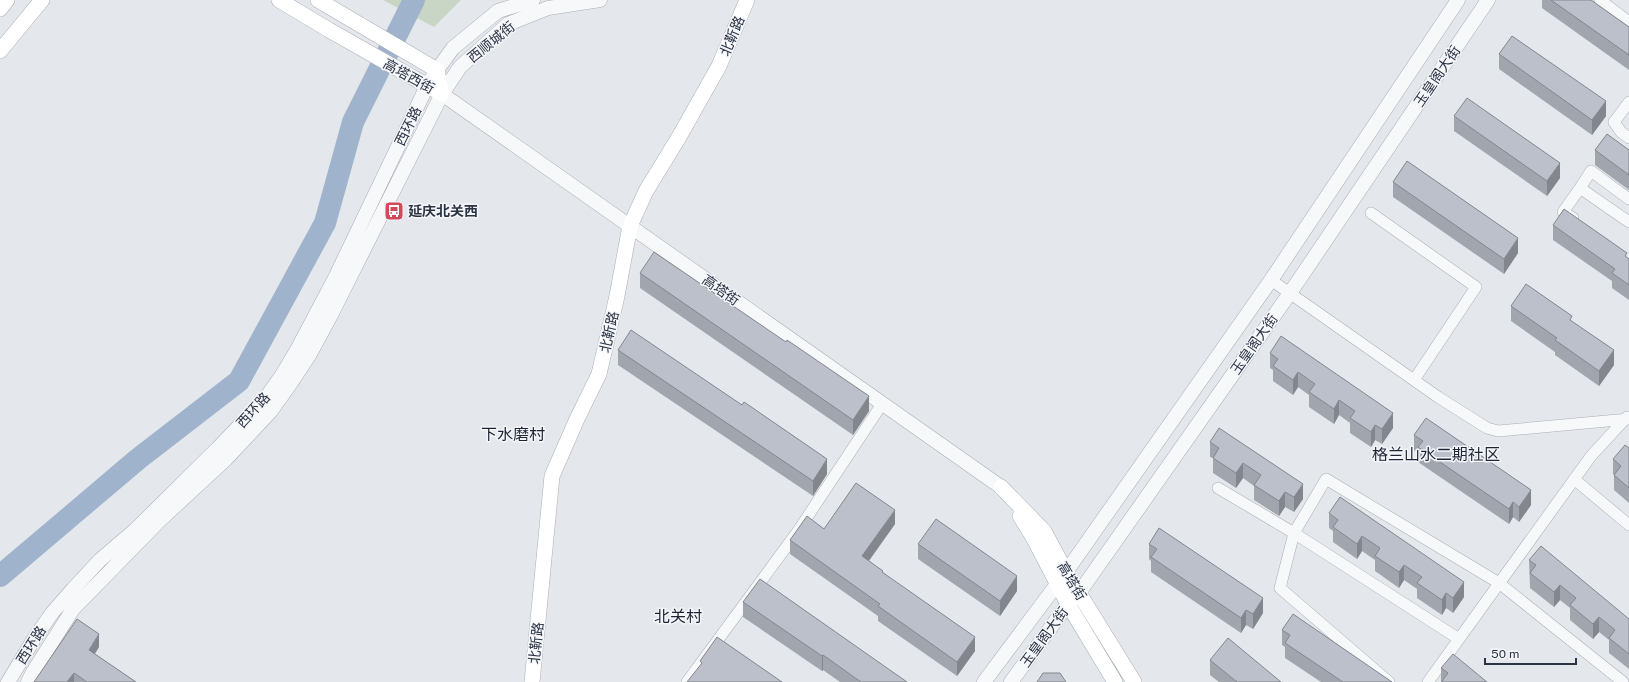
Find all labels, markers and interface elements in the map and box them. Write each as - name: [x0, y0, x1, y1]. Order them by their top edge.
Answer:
- street label: 北靳路: [716, 14, 748, 58]
- street label: 西顺城街: [464, 18, 518, 66]
- street label: 玉皇阁大街: [1411, 43, 1463, 109]
- street label: 高塔西街: [381, 55, 437, 97]
- street label: 西环路: [392, 104, 424, 148]
- bus stop icon: 延庆北关西: [383, 200, 405, 222]
- place label: 延庆北关西: [408, 203, 478, 219]
- street label: 高塔街: [699, 271, 743, 309]
- street label: 北靳路: [596, 310, 622, 354]
- street label: 玉皇阁大街: [1227, 311, 1281, 377]
- street label: 西环路: [233, 389, 273, 431]
- district label: 下水磨村: [481, 425, 545, 444]
- district label: 格兰山水二期社区: [1372, 445, 1500, 464]
- street label: 高塔街: [1054, 559, 1090, 603]
- street label: 玉皇阁大街: [1017, 604, 1071, 670]
- district label: 北关村: [654, 607, 702, 626]
- street label: 北靳路: [526, 621, 546, 665]
- street label: 西环路: [13, 623, 49, 667]
- scale bar: [1485, 640, 1576, 666]
- text: 50 m: [1491, 647, 1519, 661]

